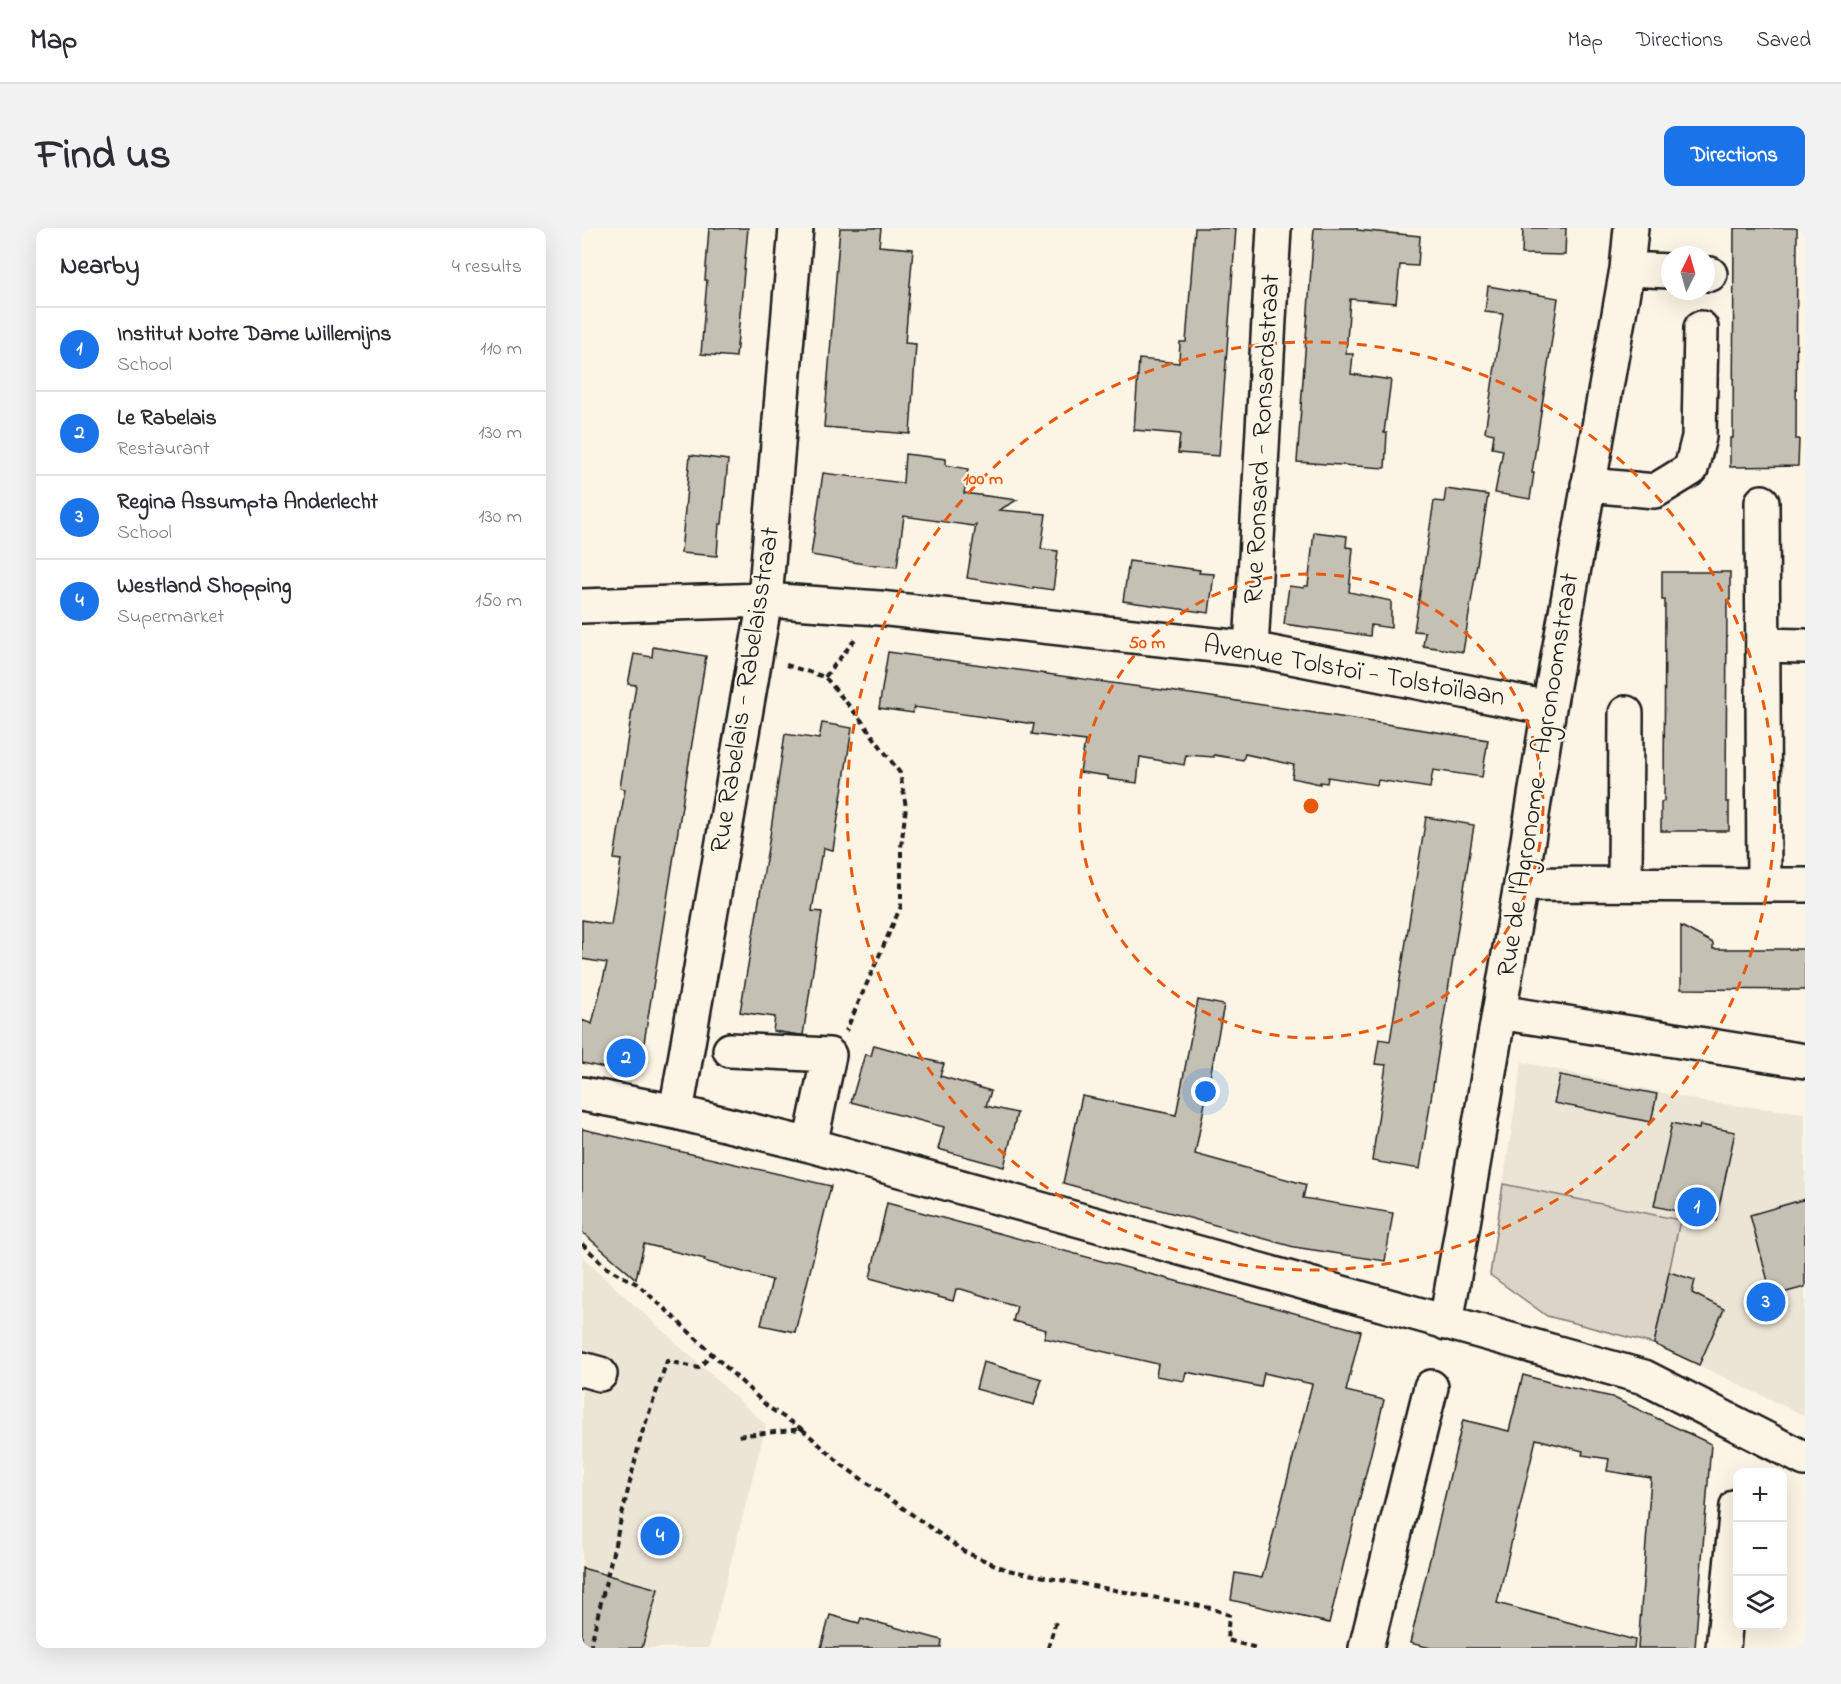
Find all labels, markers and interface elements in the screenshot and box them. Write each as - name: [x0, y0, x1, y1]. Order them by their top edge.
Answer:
- text: Map: [30, 21, 77, 62]
- text: Map: [1567, 26, 1603, 56]
- text: Directions: [1636, 26, 1723, 56]
- text: Saved: [1756, 26, 1811, 56]
- text: Find us: [36, 126, 171, 187]
- button: Directions: [1664, 126, 1805, 186]
- north arrow: [1661, 246, 1715, 300]
- text: Nearby: [60, 248, 139, 286]
- text: 4 results: [452, 253, 522, 282]
- street label: Rue Ronsard - Ronsardstraat: [1235, 273, 1291, 605]
- text: Institut Notre Dame Willemijns: [117, 319, 392, 351]
- text: 1: [76, 335, 83, 364]
- text: 110 m: [480, 335, 522, 364]
- text: School: [117, 351, 172, 380]
- text: Le Rabelais: [117, 403, 217, 435]
- text: 2: [75, 419, 84, 448]
- text: 130 m: [478, 419, 522, 448]
- text: Restaurant: [117, 435, 210, 464]
- text: 100 m: [963, 467, 1003, 493]
- text: Regina Assumpta Anderlecht: [117, 487, 378, 519]
- text: 3: [75, 503, 84, 532]
- text: 130 m: [478, 503, 522, 532]
- text: School: [117, 519, 172, 548]
- street label: Rue Rabelais - Rabelaisstraat: [701, 524, 791, 856]
- street label: Rue de l'Agronome - Agronoomstraat: [1488, 570, 1590, 980]
- text: Westland Shopping: [117, 571, 291, 603]
- text: 4: [75, 587, 84, 616]
- text: 150 m: [475, 587, 522, 616]
- text: Supermarket: [117, 603, 224, 632]
- street label: Avenue Tolstoï - Tolstoïlaan: [1200, 626, 1508, 718]
- text: 50 m: [1129, 631, 1165, 657]
- centre of rings: [1301, 796, 1321, 816]
- pin: 2: [606, 1036, 645, 1080]
- your location: [1191, 1077, 1220, 1106]
- pin: 1: [1678, 1184, 1716, 1230]
- pin: 3: [1746, 1280, 1786, 1324]
- map controls: [1733, 1468, 1787, 1630]
- button: +: [1733, 1468, 1787, 1522]
- pin: 4: [640, 1514, 680, 1558]
- button: −: [1733, 1522, 1787, 1576]
- button: layers: [1733, 1576, 1787, 1630]

